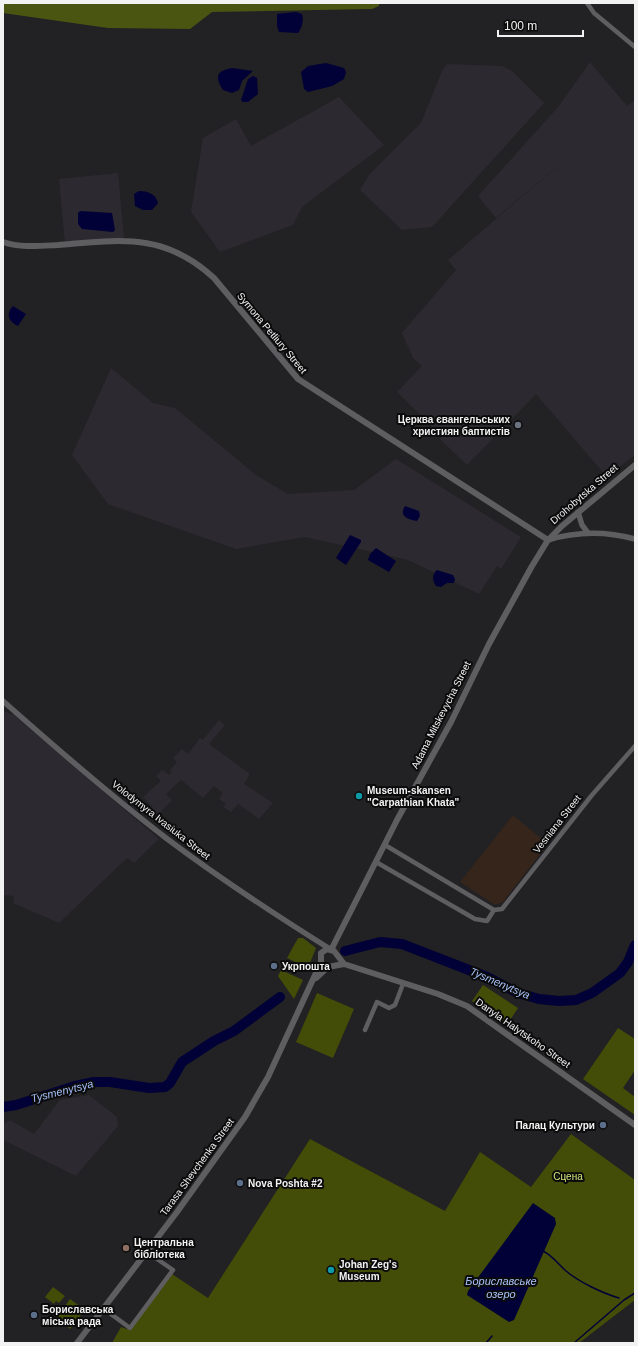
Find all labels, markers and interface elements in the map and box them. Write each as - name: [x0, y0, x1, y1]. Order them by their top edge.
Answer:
- scale bar: [498, 12, 583, 38]
- text: 100 m: [504, 19, 537, 33]
- street label: Symona Petliury Street: [235, 290, 309, 376]
- place label: Церква євангельських християн баптистів: [398, 414, 510, 437]
- marker: Церква євангельських християн баптистів: [513, 420, 523, 430]
- street label: Drohobytska Street: [548, 462, 620, 526]
- street label: Adama Mitskevycha Street: [409, 659, 473, 770]
- street label: Volodymyra Ivasiuka Street: [110, 778, 212, 862]
- place label: Museum-skansen "Carpathian Khata": [367, 785, 460, 808]
- marker: Museum-skansen "Carpathian Khata": [354, 791, 364, 801]
- street label: Vesniana Street: [531, 793, 583, 855]
- marker: Укрпошта: [269, 961, 279, 971]
- place label: Укрпошта: [282, 961, 330, 972]
- water label: Tysmenytsya: [468, 965, 532, 1001]
- street label: Danyla Halytskoho Street: [474, 996, 573, 1070]
- water label: Tysmenytsya: [30, 1077, 94, 1105]
- street label: Tarasa Shevchenka Street: [158, 1116, 236, 1218]
- place label: Палац Культури: [515, 1120, 595, 1131]
- marker: Палац Культури: [598, 1120, 608, 1130]
- park label: Сцена: [553, 1171, 583, 1182]
- marker: Nova Poshta #2: [235, 1178, 245, 1188]
- place label: Nova Poshta #2: [248, 1178, 323, 1189]
- place label: Центральна бібліотека: [134, 1237, 194, 1260]
- marker: Центральна бібліотека: [121, 1243, 131, 1253]
- place label: Johan Zeg's Museum: [339, 1259, 397, 1282]
- marker: Johan Zeg's Museum: [326, 1265, 336, 1275]
- water label: Бориславське озеро: [465, 1275, 537, 1300]
- place label: Бориславська міська рада: [42, 1304, 114, 1327]
- marker: Бориславська міська рада: [29, 1310, 39, 1320]

